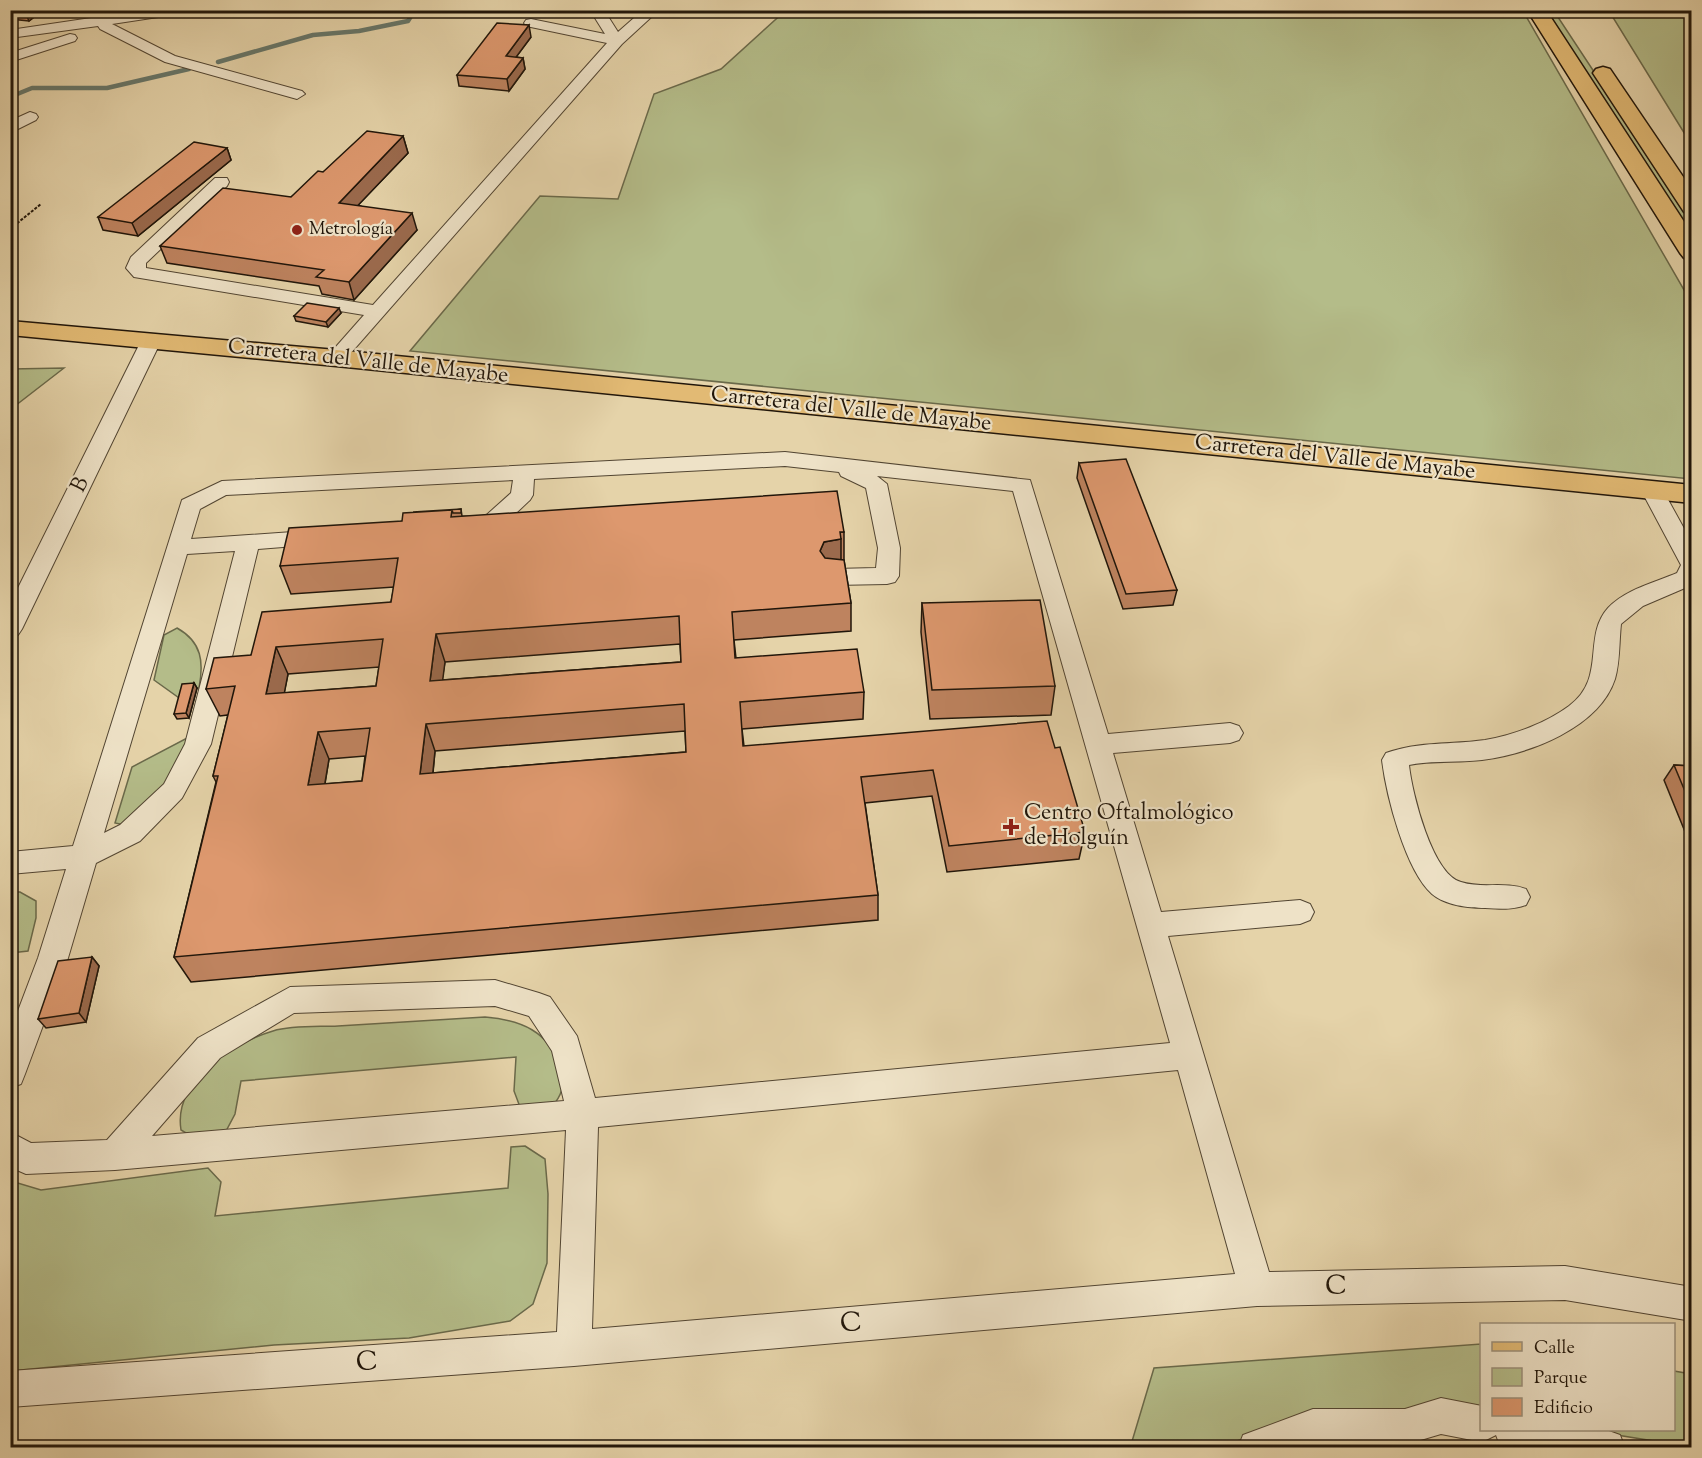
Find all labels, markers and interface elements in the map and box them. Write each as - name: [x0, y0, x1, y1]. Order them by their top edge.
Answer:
- place label: Metrología: [309, 217, 393, 243]
- marker: Metrología: [290, 223, 304, 237]
- street label: Carretera del Valle de Mayabe: [226, 331, 510, 393]
- street label: Carretera del Valle de Mayabe: [709, 379, 993, 441]
- street label: Carretera del Valle de Mayabe: [1193, 427, 1477, 489]
- street label: B: [64, 472, 98, 498]
- place label: Centro Oftalmológico de Holguín: [1024, 798, 1234, 855]
- marker: Centro Oftalmológico de Holguín: [1002, 818, 1020, 836]
- street label: C: [1325, 1267, 1347, 1307]
- street label: C: [838, 1304, 864, 1344]
- legend: [1480, 1323, 1675, 1431]
- text: Calle: [1534, 1336, 1575, 1362]
- street label: C: [355, 1343, 379, 1383]
- text: Parque: [1534, 1366, 1587, 1392]
- text: Edificio: [1534, 1396, 1593, 1422]

